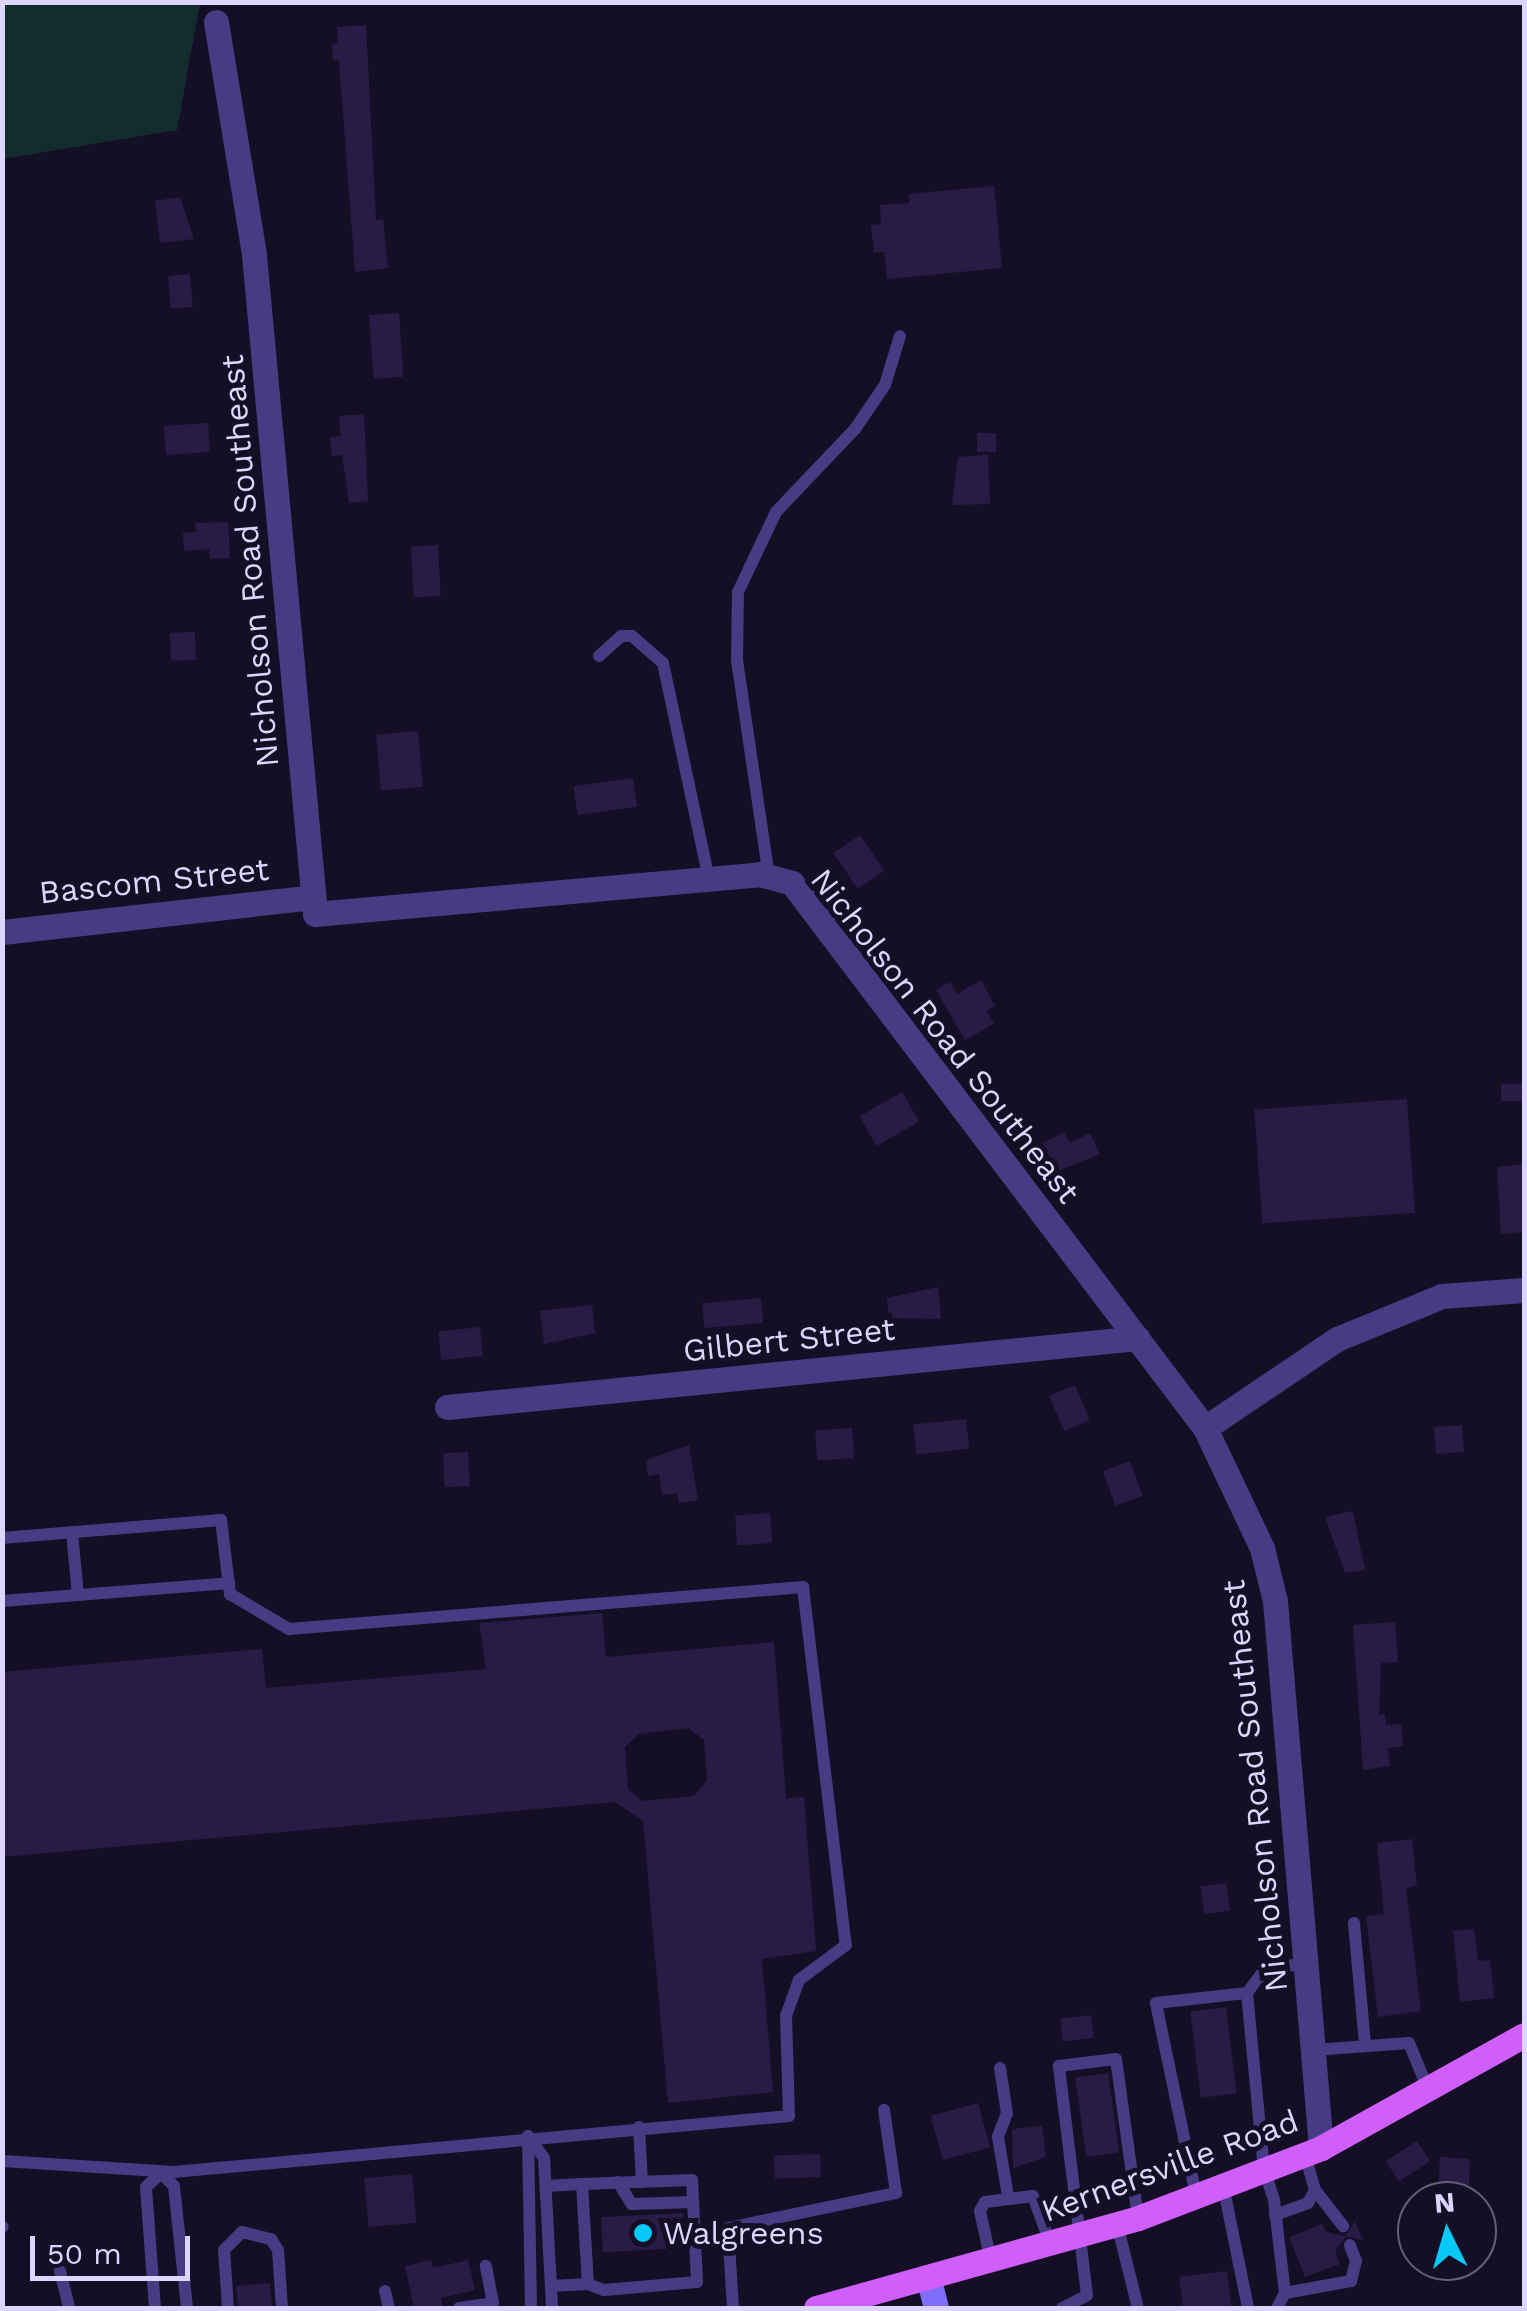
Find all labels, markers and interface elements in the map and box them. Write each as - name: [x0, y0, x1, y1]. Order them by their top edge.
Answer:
- street label: Nicholson Road Southeast: [213, 353, 287, 769]
- street label: Bascom Street: [37, 850, 271, 912]
- street label: Nicholson Road Southeast: [802, 861, 1088, 1211]
- street label: Gilbert Street: [681, 1310, 897, 1370]
- street label: Nicholson Road Southeast: [1214, 1578, 1296, 1994]
- street label: Kernersville Road: [1036, 2102, 1304, 2230]
- north arrow: [1397, 2181, 1497, 2281]
- text: N: [1433, 2185, 1456, 2220]
- place label: Walgreens: [663, 2214, 824, 2252]
- scale bar: [35, 2216, 195, 2278]
- marker: Walgreens: [632, 2222, 654, 2244]
- text: 50 m: [47, 2236, 122, 2271]

